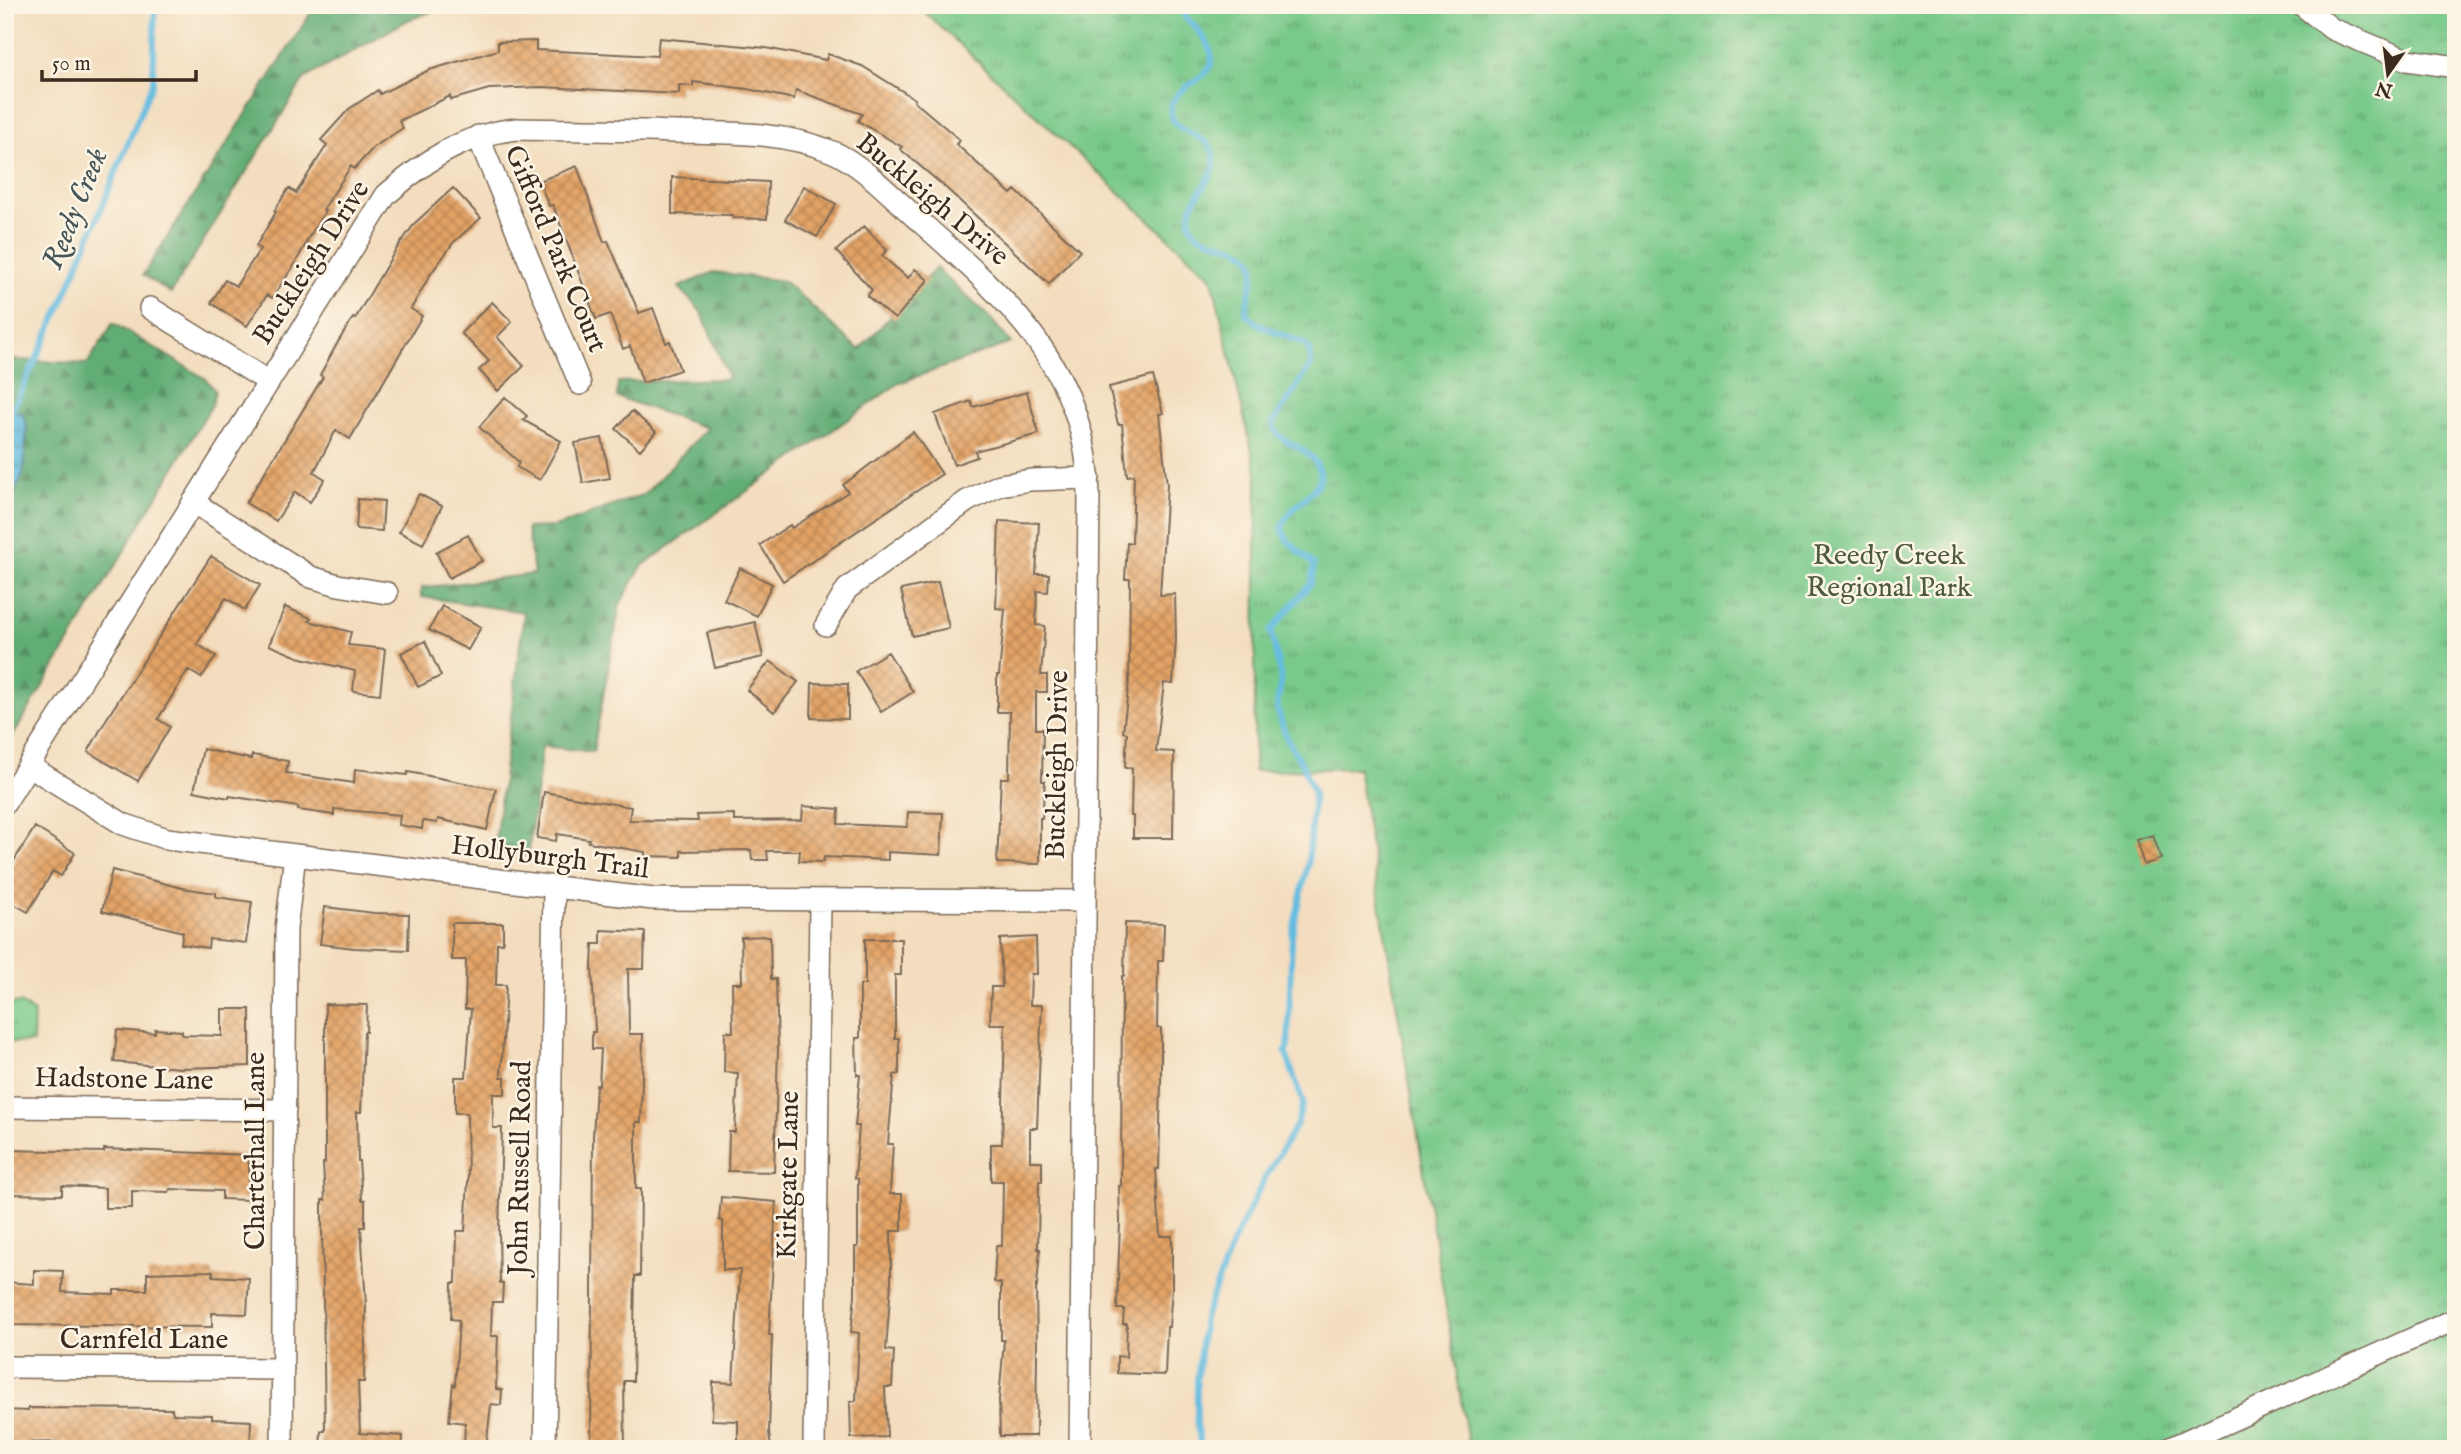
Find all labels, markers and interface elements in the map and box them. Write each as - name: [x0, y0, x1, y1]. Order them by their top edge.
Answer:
- scale bar: [42, 38, 196, 82]
- north arrow: [2352, 38, 2422, 108]
- text: 50 m: [52, 51, 91, 78]
- text: N: [2373, 75, 2396, 102]
- street label: Buckleigh Drive: [848, 126, 1016, 274]
- street label: Gifford Park Court: [496, 140, 615, 358]
- water label: Reedy Creek: [35, 143, 117, 275]
- street label: Buckleigh Drive: [246, 174, 378, 352]
- park label: Reedy Creek Regional Park: [1806, 539, 1973, 606]
- street label: Buckleigh Drive: [1039, 670, 1077, 860]
- street label: Hollyburgh Trail: [449, 829, 651, 888]
- street label: Charterhall Lane: [239, 1052, 274, 1250]
- street label: John Russell Road: [502, 1060, 540, 1279]
- street label: Hadstone Lane: [34, 1061, 214, 1099]
- street label: Kirkgate Lane: [770, 1090, 808, 1260]
- street label: Carnfeld Lane: [60, 1323, 228, 1358]

